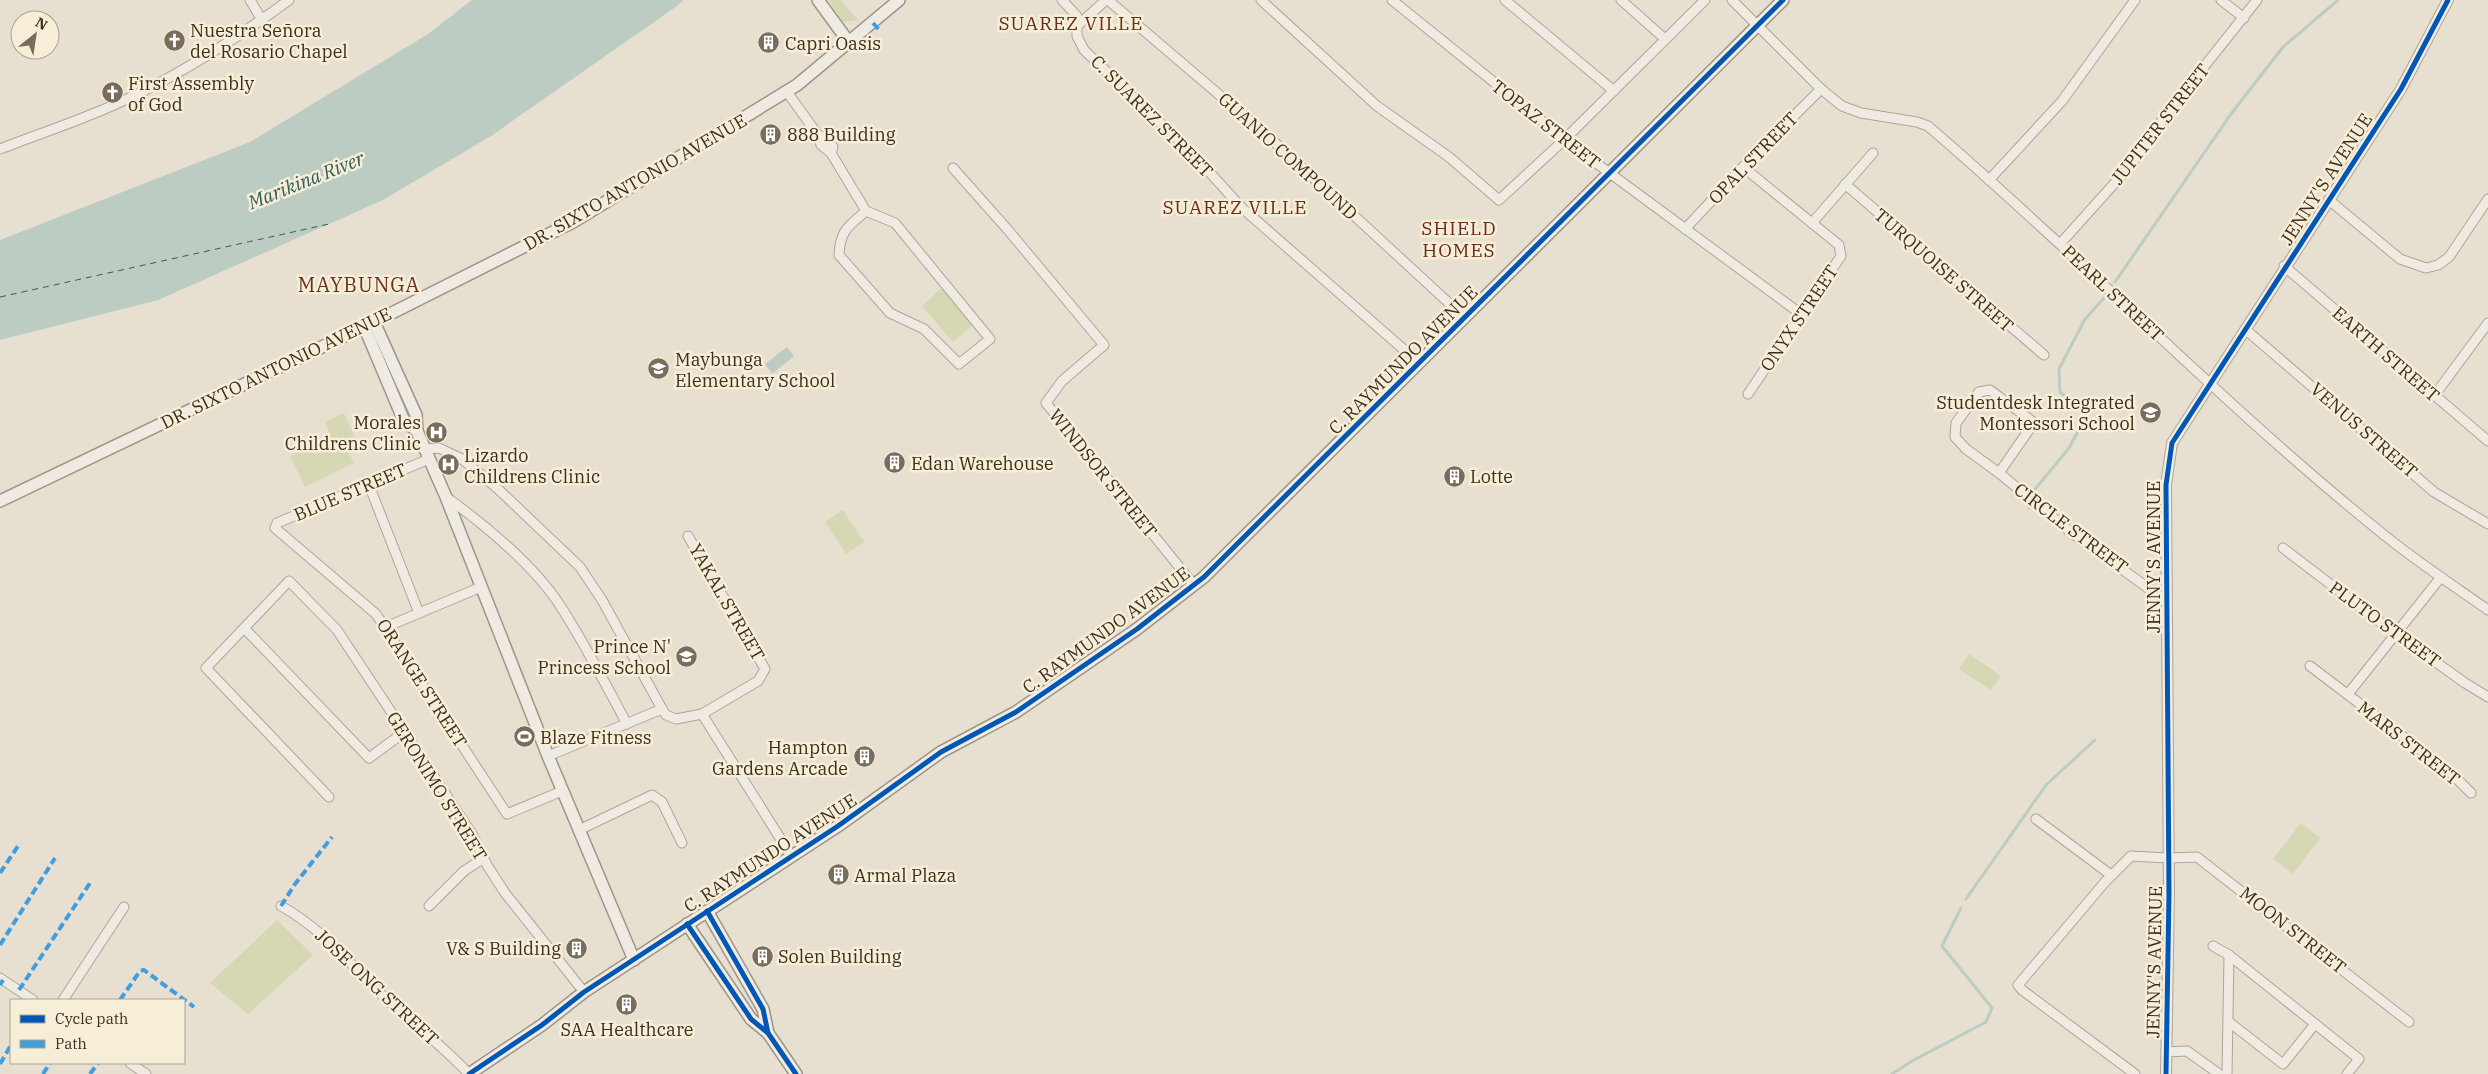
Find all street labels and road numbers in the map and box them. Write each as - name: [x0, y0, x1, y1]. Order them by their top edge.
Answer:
- street label: C. SUAREZ STREET: [1086, 50, 1218, 182]
- street label: JUPITER STREET: [2106, 59, 2215, 189]
- street label: TOPAZ STREET: [1487, 74, 1605, 174]
- street label: GUANIO COMPOUND: [1214, 87, 1362, 225]
- street label: OPAL STREET: [1703, 107, 1803, 209]
- street label: DR. SIXTO ANTONIO AVENUE: [519, 109, 751, 255]
- street label: JENNY'S AVENUE: [2275, 109, 2377, 249]
- street label: TURQUOISE STREET: [1870, 203, 2019, 337]
- street label: PEARL STREET: [2057, 240, 2169, 346]
- street label: ONYX STREET: [1755, 260, 1843, 376]
- street label: C. RAYMUNDO AVENUE: [1324, 281, 1482, 439]
- street label: EARTH STREET: [2328, 301, 2445, 407]
- street label: DR. SIXTO ANTONIO AVENUE: [157, 302, 395, 434]
- street label: VENUS STREET: [2306, 377, 2422, 483]
- street label: WINDSOR STREET: [1044, 404, 1162, 542]
- street label: BLUE STREET: [290, 458, 410, 526]
- street label: CIRCLE STREET: [2009, 478, 2133, 579]
- street label: JENNY'S AVENUE: [2142, 481, 2165, 633]
- street label: YAKAL STREET: [684, 539, 770, 665]
- street label: C. RAYMUNDO AVENUE: [1018, 561, 1194, 699]
- street label: PLUTO STREET: [2325, 576, 2445, 672]
- street label: ORANGE STREET: [372, 614, 472, 752]
- street label: MARS STREET: [2353, 696, 2465, 790]
- street label: GERONIMO STREET: [382, 707, 492, 865]
- street label: C. RAYMUNDO AVENUE: [679, 788, 861, 918]
- street label: MOON STREET: [2235, 881, 2351, 979]
- street label: JENNY'S AVENUE: [2141, 886, 2167, 1038]
- street label: JOSE ONG STREET: [310, 924, 444, 1050]

